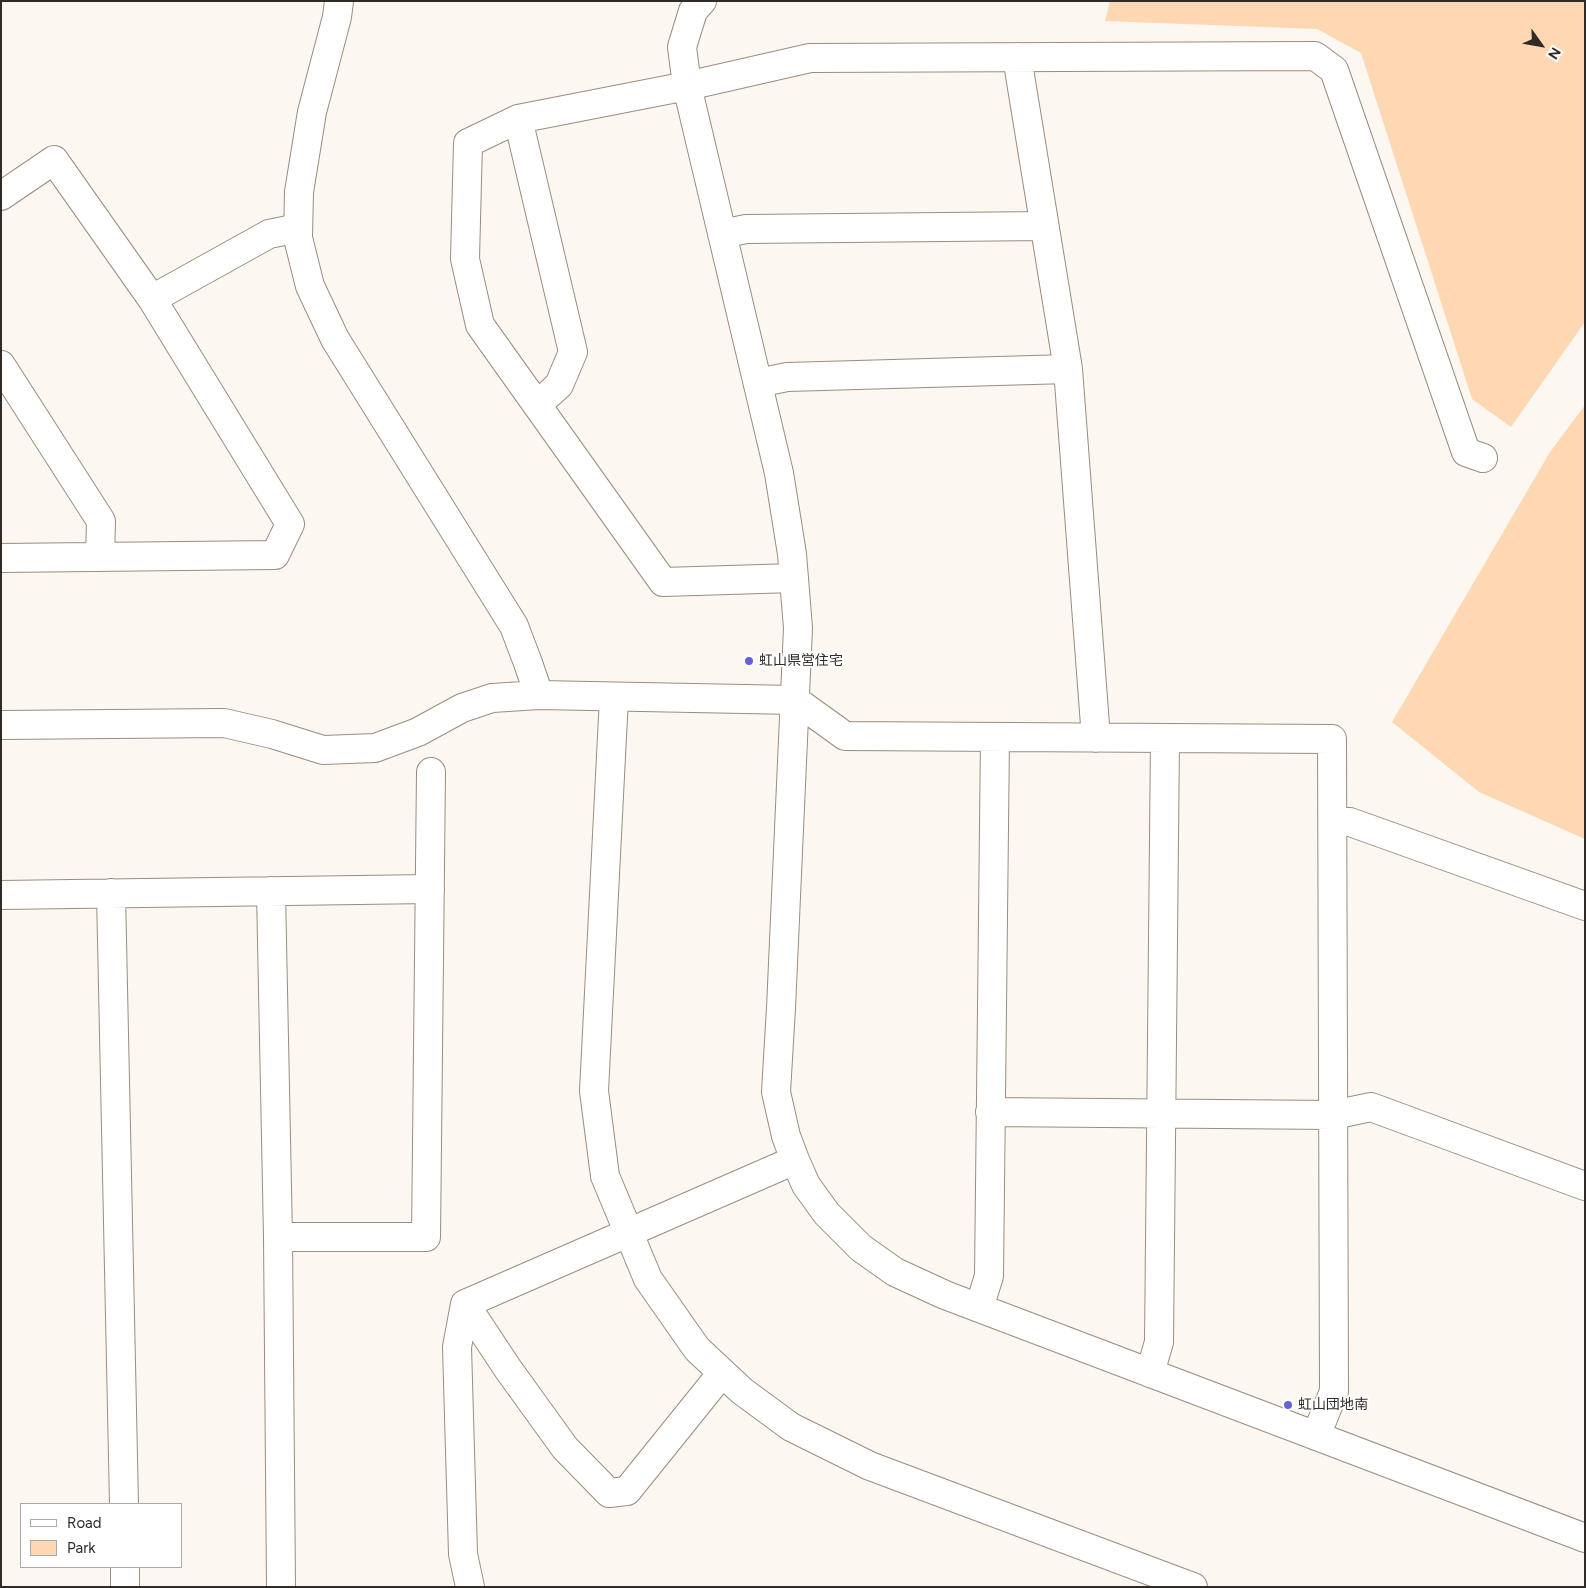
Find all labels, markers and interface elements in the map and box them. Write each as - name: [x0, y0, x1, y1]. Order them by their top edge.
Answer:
- north arrow: [1516, 20, 1566, 70]
- text: N: [1544, 44, 1564, 62]
- place label: 虹山県営住宅: [759, 653, 843, 669]
- marker: 虹山県営住宅: [743, 655, 755, 667]
- place label: 虹山団地南: [1298, 1397, 1368, 1413]
- marker: 虹山団地南: [1282, 1399, 1294, 1411]
- legend: [20, 1503, 182, 1568]
- text: Road: [67, 1514, 102, 1532]
- text: Park: [67, 1539, 96, 1557]

